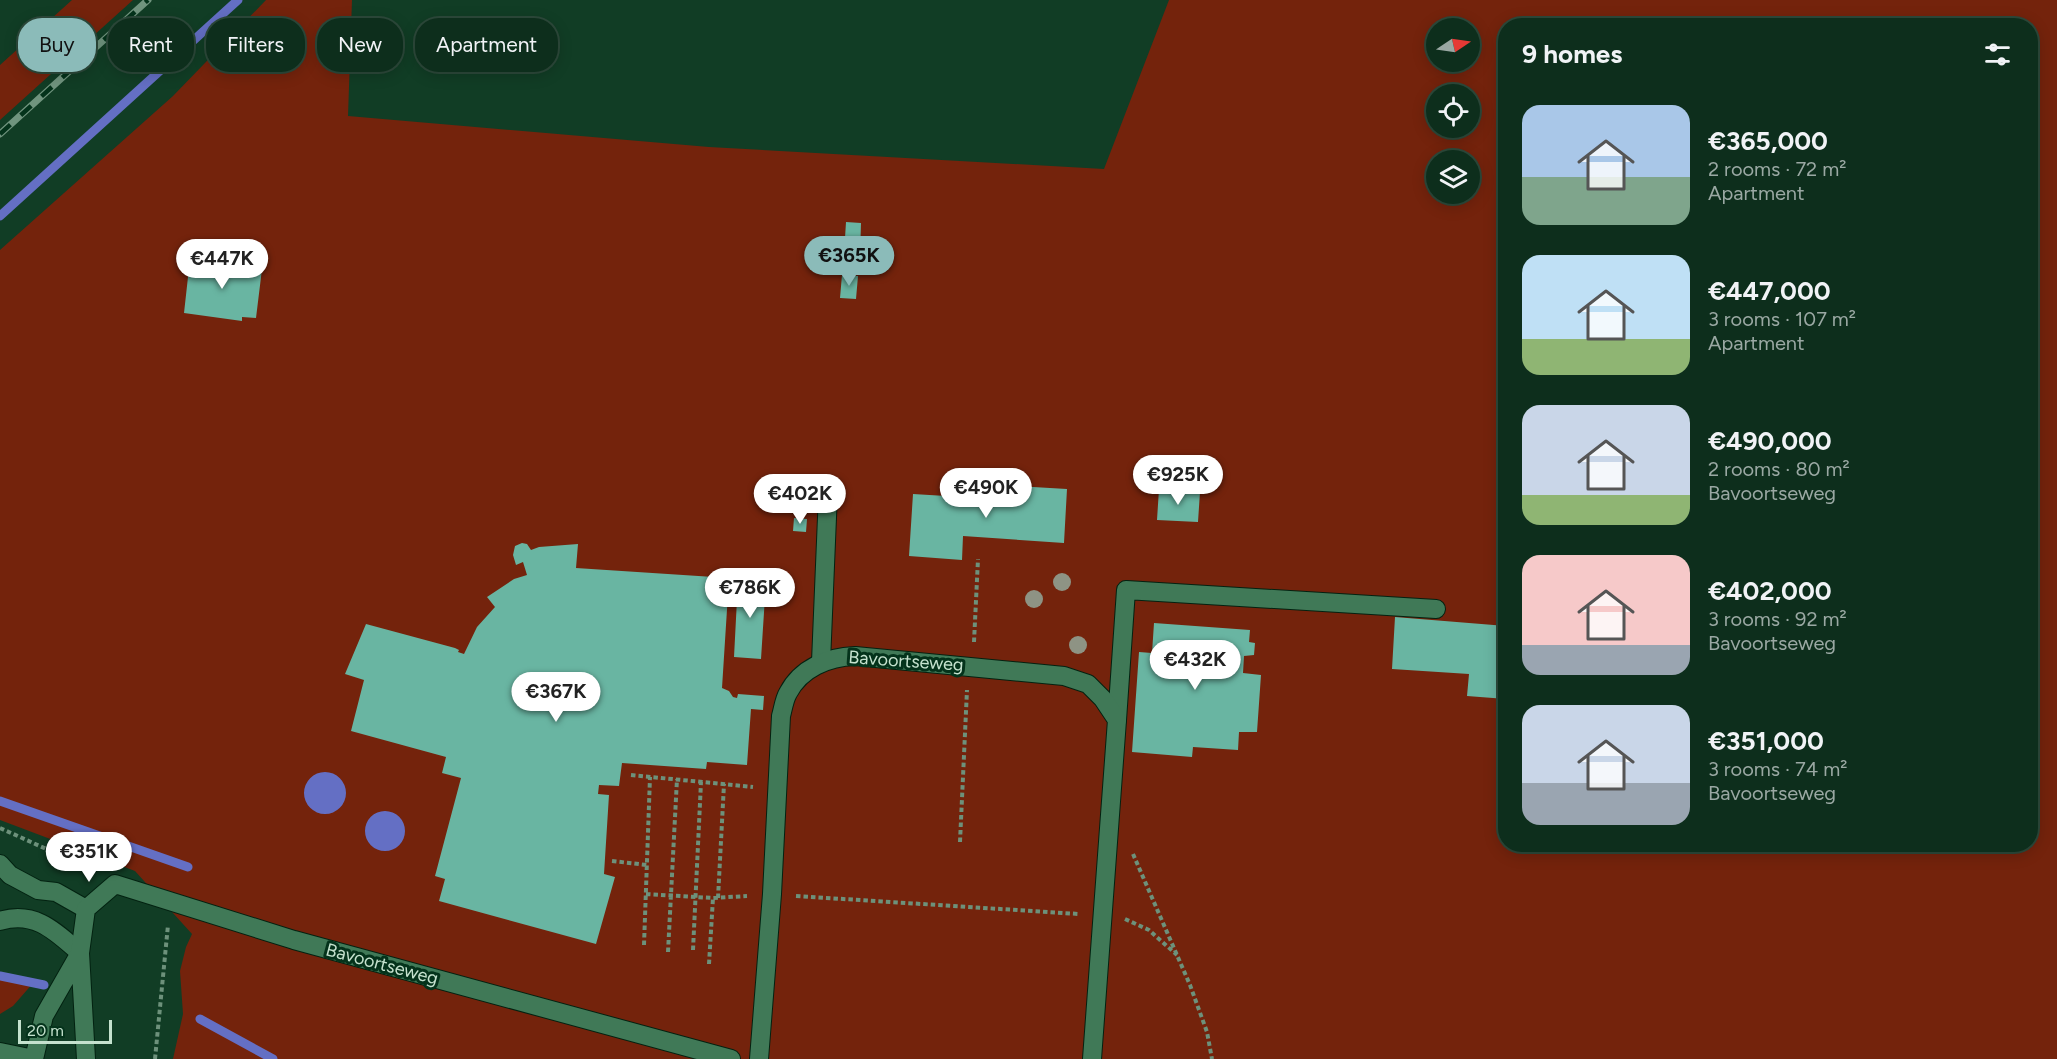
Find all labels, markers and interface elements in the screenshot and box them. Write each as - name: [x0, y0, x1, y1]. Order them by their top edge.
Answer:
- chip: Buy: [18, 18, 96, 72]
- chip: Rent: [108, 18, 194, 72]
- chip: Filters: [206, 18, 305, 72]
- chip: New: [317, 18, 403, 72]
- chip: Apartment: [415, 18, 558, 72]
- north arrow: [1426, 18, 1480, 72]
- map controls: [1426, 18, 1480, 204]
- text: 9 homes: [1522, 38, 1622, 70]
- icon: filters: [1981, 38, 2014, 71]
- button: locate: [1426, 84, 1480, 138]
- text: €365,000: [1708, 125, 1828, 157]
- icon: home: [1570, 129, 1642, 201]
- button: layers: [1426, 150, 1480, 204]
- text: 2 rooms · 72 m²: [1708, 157, 1846, 181]
- text: Apartment: [1708, 181, 1805, 205]
- pin: €365K: [807, 236, 891, 287]
- pin: €447K: [180, 239, 264, 290]
- text: €365K: [818, 243, 880, 267]
- text: €447K: [190, 246, 254, 270]
- text: €447,000: [1708, 275, 1831, 307]
- icon: home: [1570, 279, 1642, 351]
- text: 3 rooms · 107 m²: [1708, 307, 1856, 331]
- text: Apartment: [1708, 331, 1805, 355]
- text: €490,000: [1708, 425, 1832, 457]
- icon: home: [1570, 429, 1642, 501]
- pin: €925K: [1136, 455, 1220, 506]
- text: 2 rooms · 80 m²: [1708, 457, 1850, 481]
- text: €925K: [1147, 462, 1209, 486]
- pin: €490K: [944, 468, 1028, 519]
- pin: €402K: [758, 474, 842, 525]
- text: €490K: [954, 475, 1018, 499]
- text: €402K: [768, 481, 832, 505]
- text: Bavoortseweg: [1708, 481, 1836, 505]
- pin: €786K: [708, 568, 792, 619]
- text: €786K: [719, 575, 781, 599]
- text: €402,000: [1708, 575, 1832, 607]
- icon: home: [1570, 579, 1642, 651]
- text: 3 rooms · 92 m²: [1708, 607, 1847, 631]
- text: Bavoortseweg: [1708, 631, 1836, 655]
- pin: €432K: [1153, 640, 1237, 691]
- street label: Bavoortseweg: [848, 646, 964, 676]
- text: €432K: [1164, 647, 1226, 671]
- pin: €367K: [514, 672, 598, 723]
- text: €367K: [525, 679, 587, 703]
- text: €351,000: [1708, 725, 1824, 757]
- icon: home: [1570, 729, 1642, 801]
- text: 3 rooms · 74 m²: [1708, 757, 1847, 781]
- text: Bavoortseweg: [1708, 781, 1836, 805]
- pin: €351K: [47, 832, 131, 883]
- text: €351K: [60, 839, 118, 863]
- street label: Bavoortseweg: [323, 938, 441, 990]
- scale bar: [18, 1017, 112, 1044]
- text: 20 m: [27, 1021, 64, 1040]

